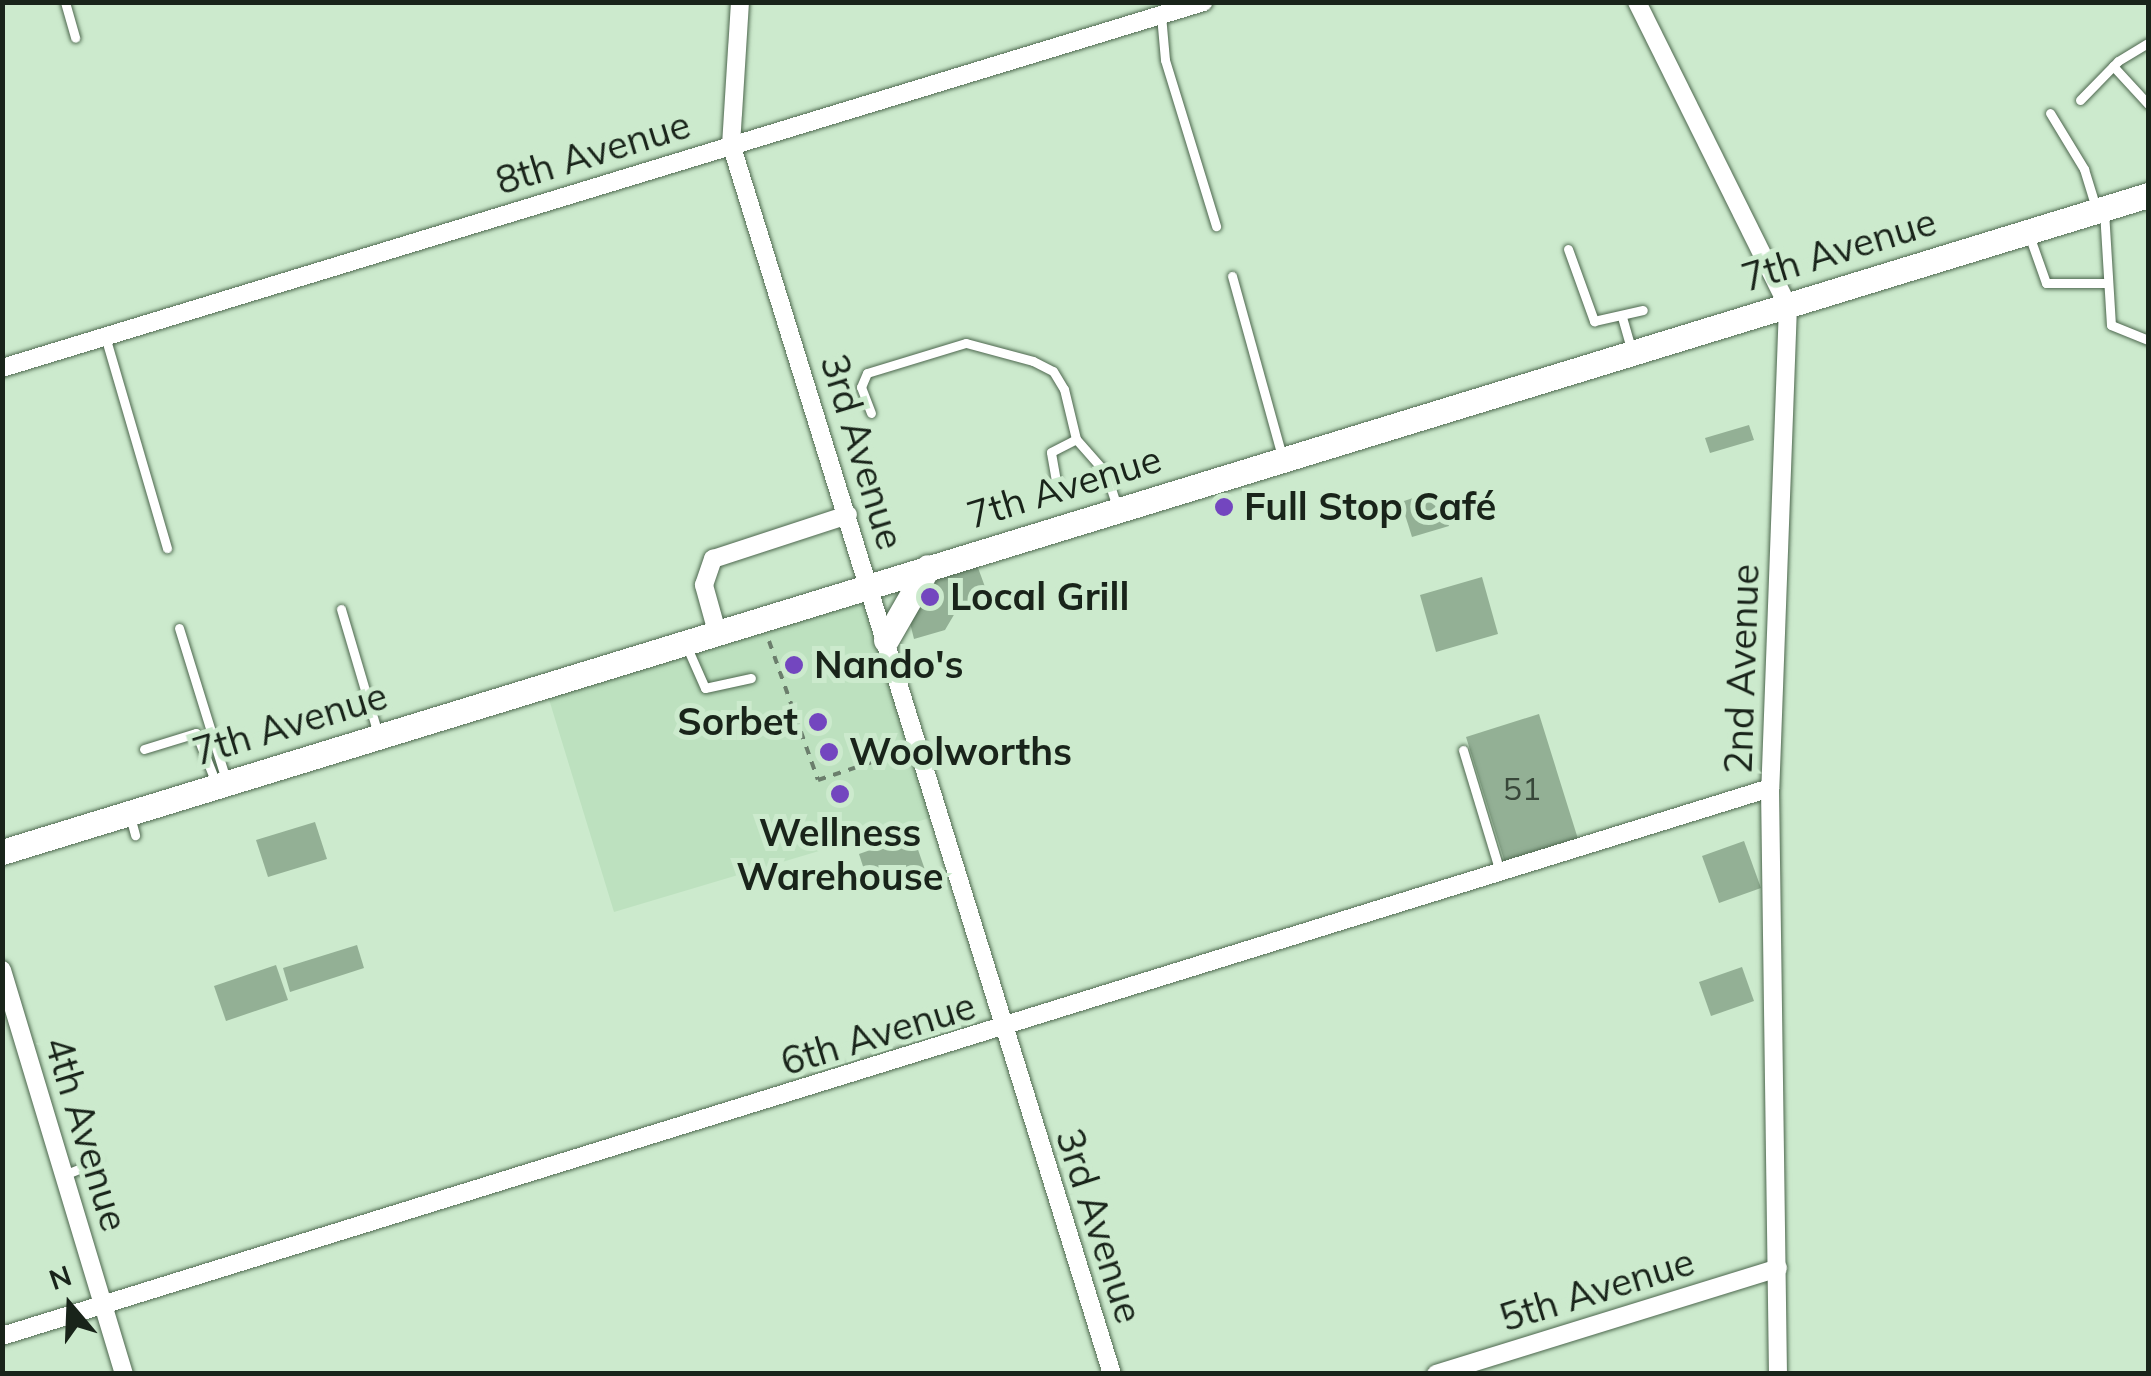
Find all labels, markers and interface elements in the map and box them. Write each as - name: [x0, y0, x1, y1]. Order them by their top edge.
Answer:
- street label: 8th Avenue: [490, 102, 696, 204]
- street label: 7th Avenue: [1736, 199, 1942, 301]
- street label: 3rd Avenue: [811, 349, 913, 555]
- street label: 7th Avenue: [961, 436, 1167, 538]
- place label: Full Stop Café: [1244, 484, 1496, 530]
- marker: Full Stop Café: [1213, 496, 1235, 518]
- street label: 2nd Avenue: [1716, 563, 1768, 775]
- place label: Local Grill: [950, 574, 1129, 620]
- marker: Local Grill: [919, 586, 941, 608]
- place label: Nando's: [814, 642, 963, 688]
- marker: Nando's: [783, 654, 805, 676]
- street label: 7th Avenue: [187, 673, 393, 775]
- place label: Sorbet: [677, 699, 798, 745]
- marker: Sorbet: [807, 711, 829, 733]
- place label: Woolworths: [849, 729, 1072, 775]
- marker: Woolworths: [818, 741, 840, 763]
- house number: 51: [1503, 769, 1541, 807]
- marker: Wellness Warehouse: [829, 783, 851, 805]
- place label: Wellness Warehouse: [736, 810, 944, 899]
- street label: 6th Avenue: [775, 983, 981, 1085]
- street label: 4th Avenue: [35, 1031, 137, 1237]
- street label: 3rd Avenue: [1046, 1123, 1152, 1329]
- street label: 5th Avenue: [1494, 1239, 1700, 1341]
- north arrow: [20, 1256, 120, 1356]
- text: N: [44, 1257, 76, 1297]

